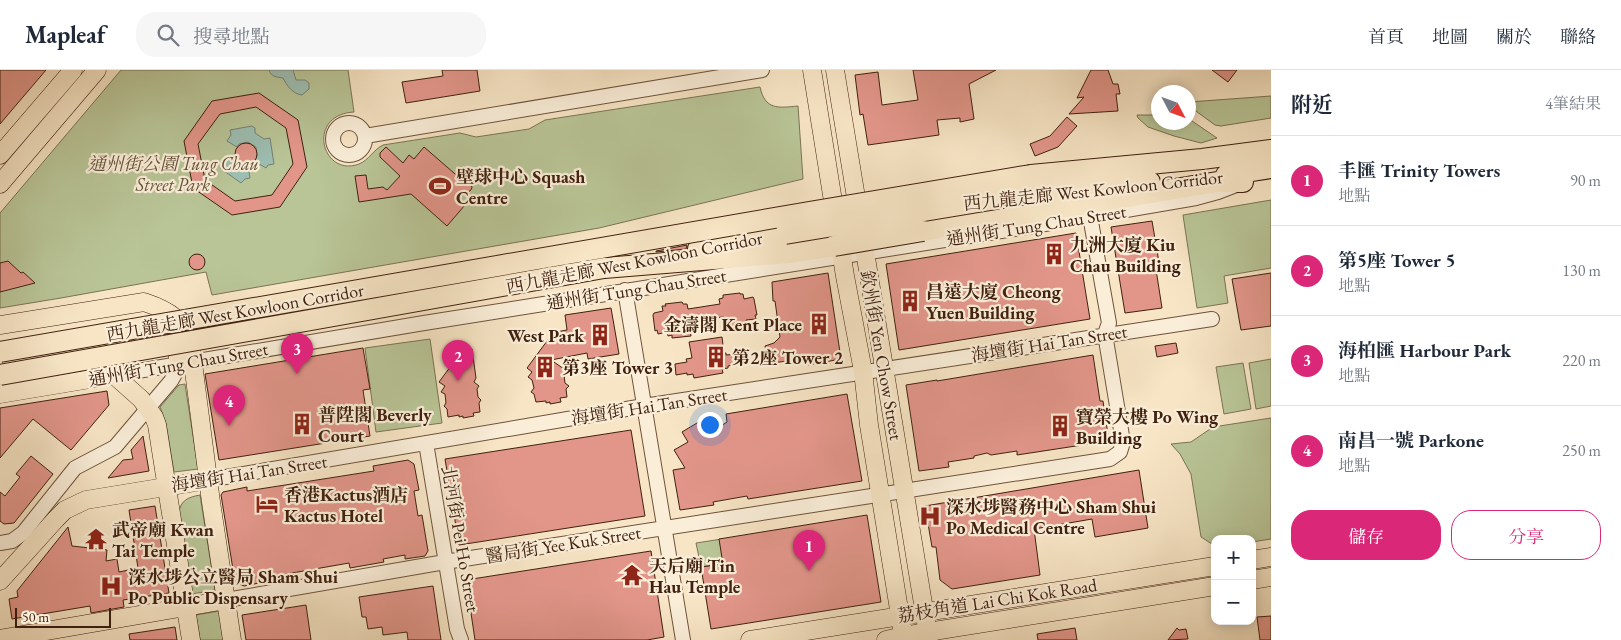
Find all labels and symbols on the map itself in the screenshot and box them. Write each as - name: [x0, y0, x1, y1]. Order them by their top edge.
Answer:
- north arrow: [1151, 85, 1196, 130]
- park label: 通州街公園 Tung Chau Street Park: [87, 152, 259, 196]
- place label: 壁球中心 Squash Centre: [456, 165, 585, 209]
- street label: 西九龍走廊 West Kowloon Corridor: [962, 165, 1224, 215]
- sports icon: 壁球中心 Squash Centre: [427, 173, 453, 199]
- street label: 通州街 Tung Chau Street: [944, 199, 1128, 251]
- street label: 西九龍走廊 West Kowloon Corridor: [504, 226, 764, 298]
- place label: 九洲大廈 Kiu Chau Building: [1070, 233, 1182, 277]
- building icon: 九洲大廈 Kiu Chau Building: [1041, 241, 1067, 267]
- street label: 通州街 Tung Chau Street: [544, 263, 728, 315]
- street label: 欽州街 Yen Chow Street: [856, 268, 908, 442]
- street label: 西九龍走廊 West Kowloon Corridor: [104, 278, 366, 346]
- place label: 昌遠大廈 Cheong Yuen Building: [926, 280, 1062, 324]
- building icon: 昌遠大廈 Cheong Yuen Building: [897, 288, 923, 314]
- building icon: 金濤閣 Kent Place: [806, 311, 832, 337]
- place label: 金濤閣 Kent Place: [663, 313, 802, 336]
- street label: 海壇街 Hai Tan Street: [969, 319, 1129, 367]
- building icon: West Park: [587, 322, 613, 348]
- place label: West Park: [507, 324, 585, 347]
- pin: 3: [281, 333, 313, 374]
- street label: 通州街 Tung Chau Street: [86, 337, 270, 391]
- pin: 2: [442, 340, 474, 381]
- building icon: 第2座 Tower 2: [703, 344, 729, 370]
- place label: 第2座 Tower 2: [732, 346, 844, 369]
- building icon: 第3座 Tower 3: [532, 354, 558, 380]
- place label: 第3座 Tower 3: [562, 356, 673, 379]
- street label: 海壇街 Hai Tan Street: [569, 382, 729, 430]
- pin: 4: [213, 385, 245, 426]
- place label: 普陞閣 Beverly Court: [318, 403, 432, 447]
- place label: 寶榮大樓 Po Wing Building: [1076, 405, 1219, 449]
- building icon: 普陞閣 Beverly Court: [289, 411, 315, 437]
- your location: [697, 412, 723, 438]
- building icon: 寶榮大樓 Po Wing Building: [1047, 413, 1073, 439]
- street label: 海壇街 Hai Tan Street: [169, 449, 329, 497]
- street label: 北河街 Pei Ho Street: [437, 464, 485, 614]
- place label: 香港Kactus酒店 Kactus Hotel: [284, 483, 408, 527]
- hotel icon: 香港Kactus酒店 Kactus Hotel: [254, 491, 280, 517]
- place label: 深水埗醫務中心 Sham Shui Po Medical Centre: [946, 495, 1157, 539]
- hospital icon: 深水埗醫務中心 Sham Shui Po Medical Centre: [917, 503, 943, 529]
- place label: 武帝廟 Kwan Tai Temple: [112, 518, 214, 562]
- street label: 醫局街 Yee Kuk Street: [484, 520, 643, 568]
- temple icon: 武帝廟 Kwan Tai Temple: [83, 526, 109, 552]
- pin: 1: [793, 530, 825, 571]
- place label: 天后廟 Tin Hau Temple: [649, 554, 741, 598]
- temple icon: 天后廟 Tin Hau Temple: [619, 562, 645, 588]
- place label: 深水埗公立醫局 Sham Shui Po Public Dispensary: [128, 565, 339, 609]
- hospital icon: 深水埗公立醫局 Sham Shui Po Public Dispensary: [98, 573, 124, 599]
- street label: 荔枝角道 Lai Chi Kok Road: [895, 573, 1099, 627]
- scale bar: [15, 605, 111, 628]

